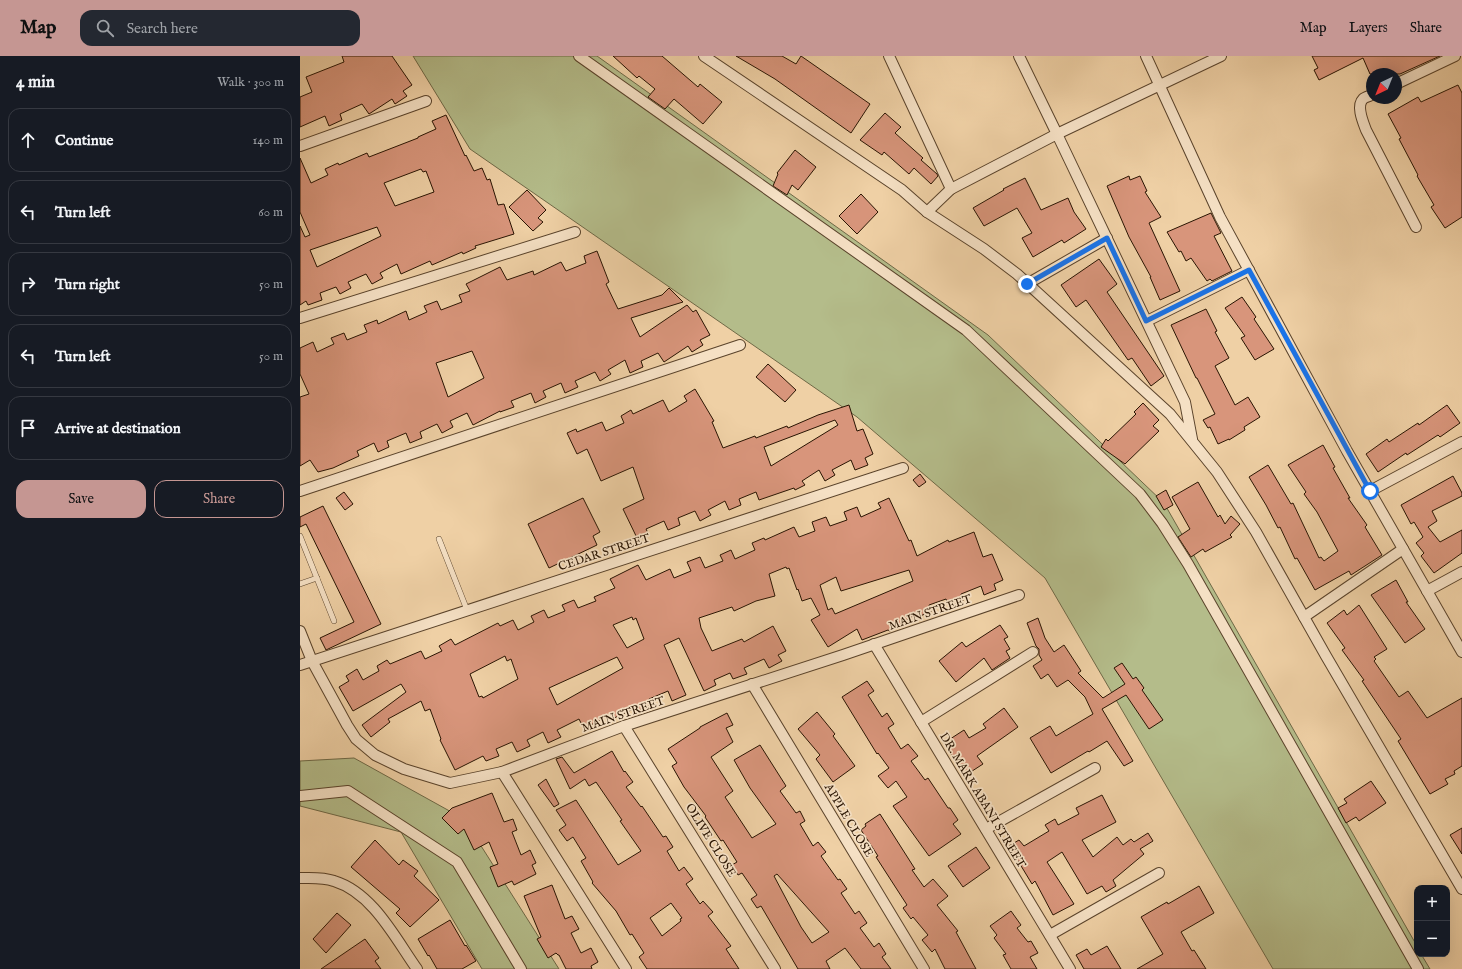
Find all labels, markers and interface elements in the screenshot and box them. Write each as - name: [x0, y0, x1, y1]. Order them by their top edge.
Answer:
- search box: [80, 10, 360, 46]
- text: Map: [20, 16, 56, 40]
- icon: search: [94, 17, 116, 39]
- text: Search here: [126, 19, 198, 38]
- text: Map: [1300, 19, 1327, 37]
- text: Layers: [1349, 19, 1388, 37]
- text: Share: [1410, 19, 1442, 37]
- north arrow: [1366, 68, 1402, 104]
- text: 4 min: [16, 72, 55, 93]
- text: Walk · 300 m: [217, 74, 284, 91]
- icon: ahead: [17, 129, 39, 151]
- text: Continue: [55, 131, 113, 150]
- text: 140 m: [253, 132, 283, 149]
- icon: left: [17, 201, 39, 223]
- text: Turn left: [55, 203, 111, 222]
- text: 60 m: [258, 204, 283, 221]
- icon: right: [17, 273, 39, 295]
- text: Turn right: [55, 275, 120, 294]
- route end: [1018, 275, 1036, 293]
- text: 50 m: [259, 276, 283, 293]
- icon: left: [17, 345, 39, 367]
- text: Turn left: [55, 347, 111, 366]
- text: 50 m: [259, 348, 283, 365]
- icon: arrive: [17, 417, 39, 439]
- text: Arrive at destination: [55, 419, 181, 438]
- button: Save: [16, 480, 146, 518]
- button: Share: [154, 480, 284, 518]
- route start: [1361, 482, 1379, 500]
- street label: CEDAR STREET: [556, 531, 652, 574]
- street label: MAIN STREET: [887, 591, 974, 634]
- street label: MAIN STREET: [580, 693, 667, 736]
- street label: DR. MARK ABANI STREET: [936, 730, 1029, 871]
- street label: APPLE CLOSE: [820, 780, 876, 860]
- street label: OLIVE CLOSE: [682, 801, 739, 880]
- map controls: [1414, 885, 1450, 957]
- button: +: [1414, 885, 1450, 921]
- button: −: [1414, 921, 1450, 957]

